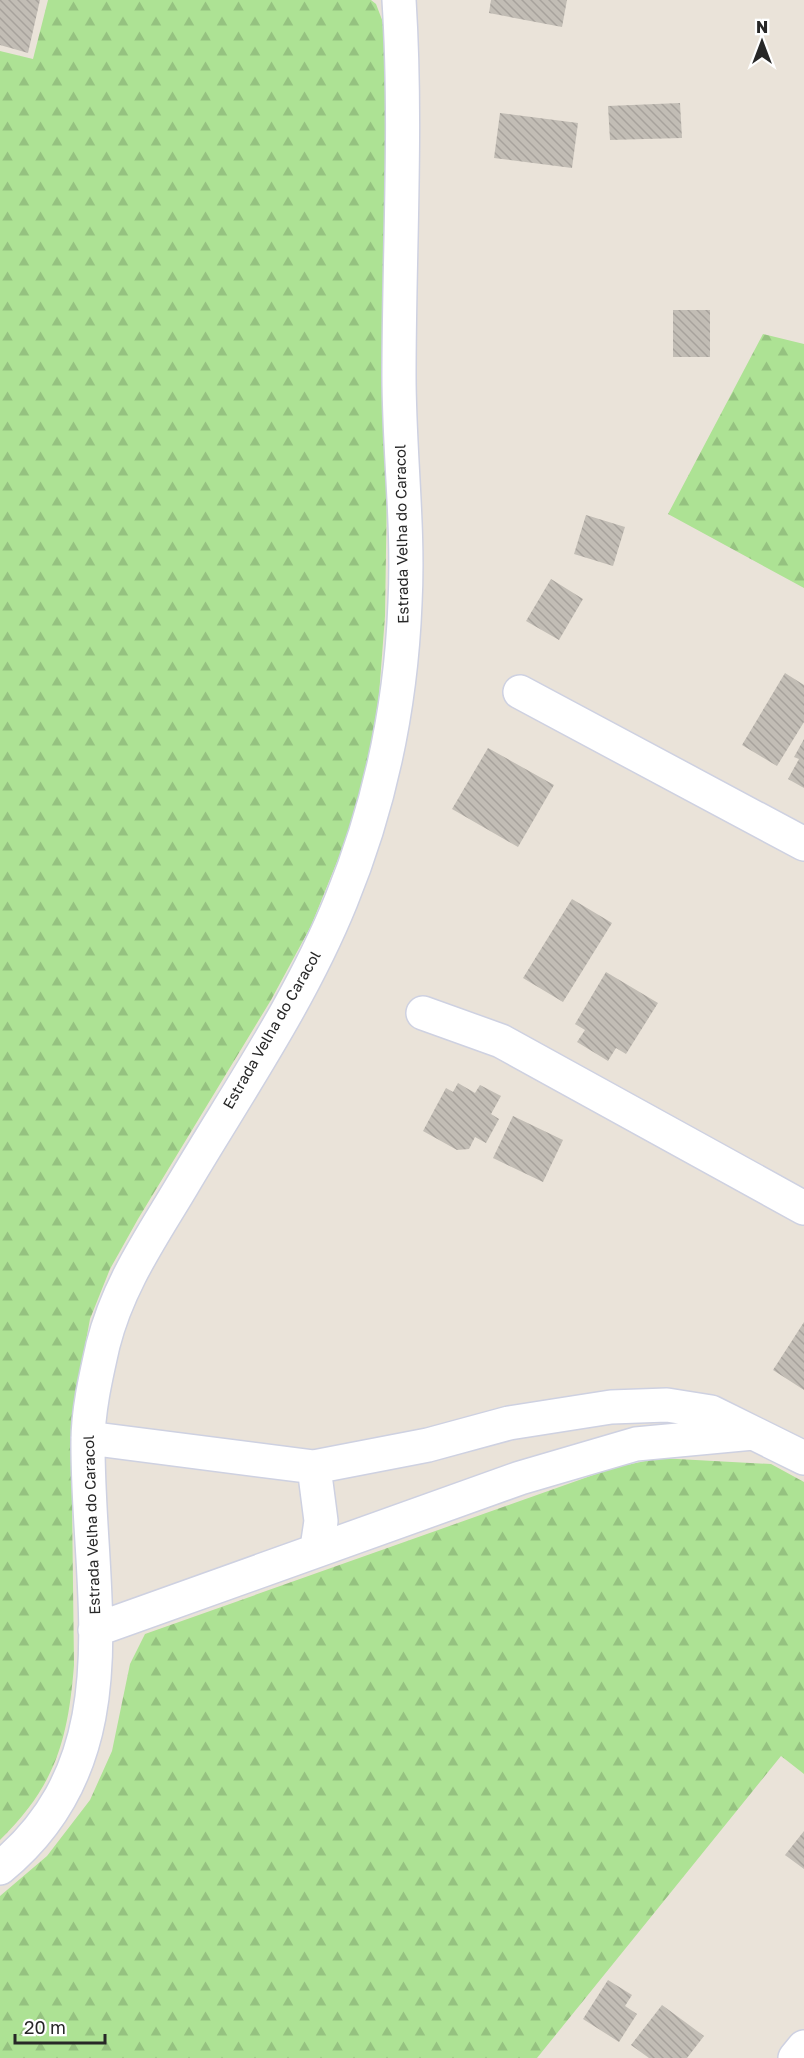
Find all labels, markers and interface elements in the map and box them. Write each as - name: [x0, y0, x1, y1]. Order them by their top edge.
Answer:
- north arrow: [732, 12, 792, 72]
- text: N: [756, 17, 768, 37]
- street label: Estrada Velha do Caracol: [390, 444, 412, 624]
- street label: Estrada Velha do Caracol: [218, 947, 324, 1112]
- street label: Estrada Velha do Caracol: [79, 1435, 103, 1615]
- scale bar: [15, 2007, 105, 2045]
- text: 20 m: [24, 2016, 66, 2038]

